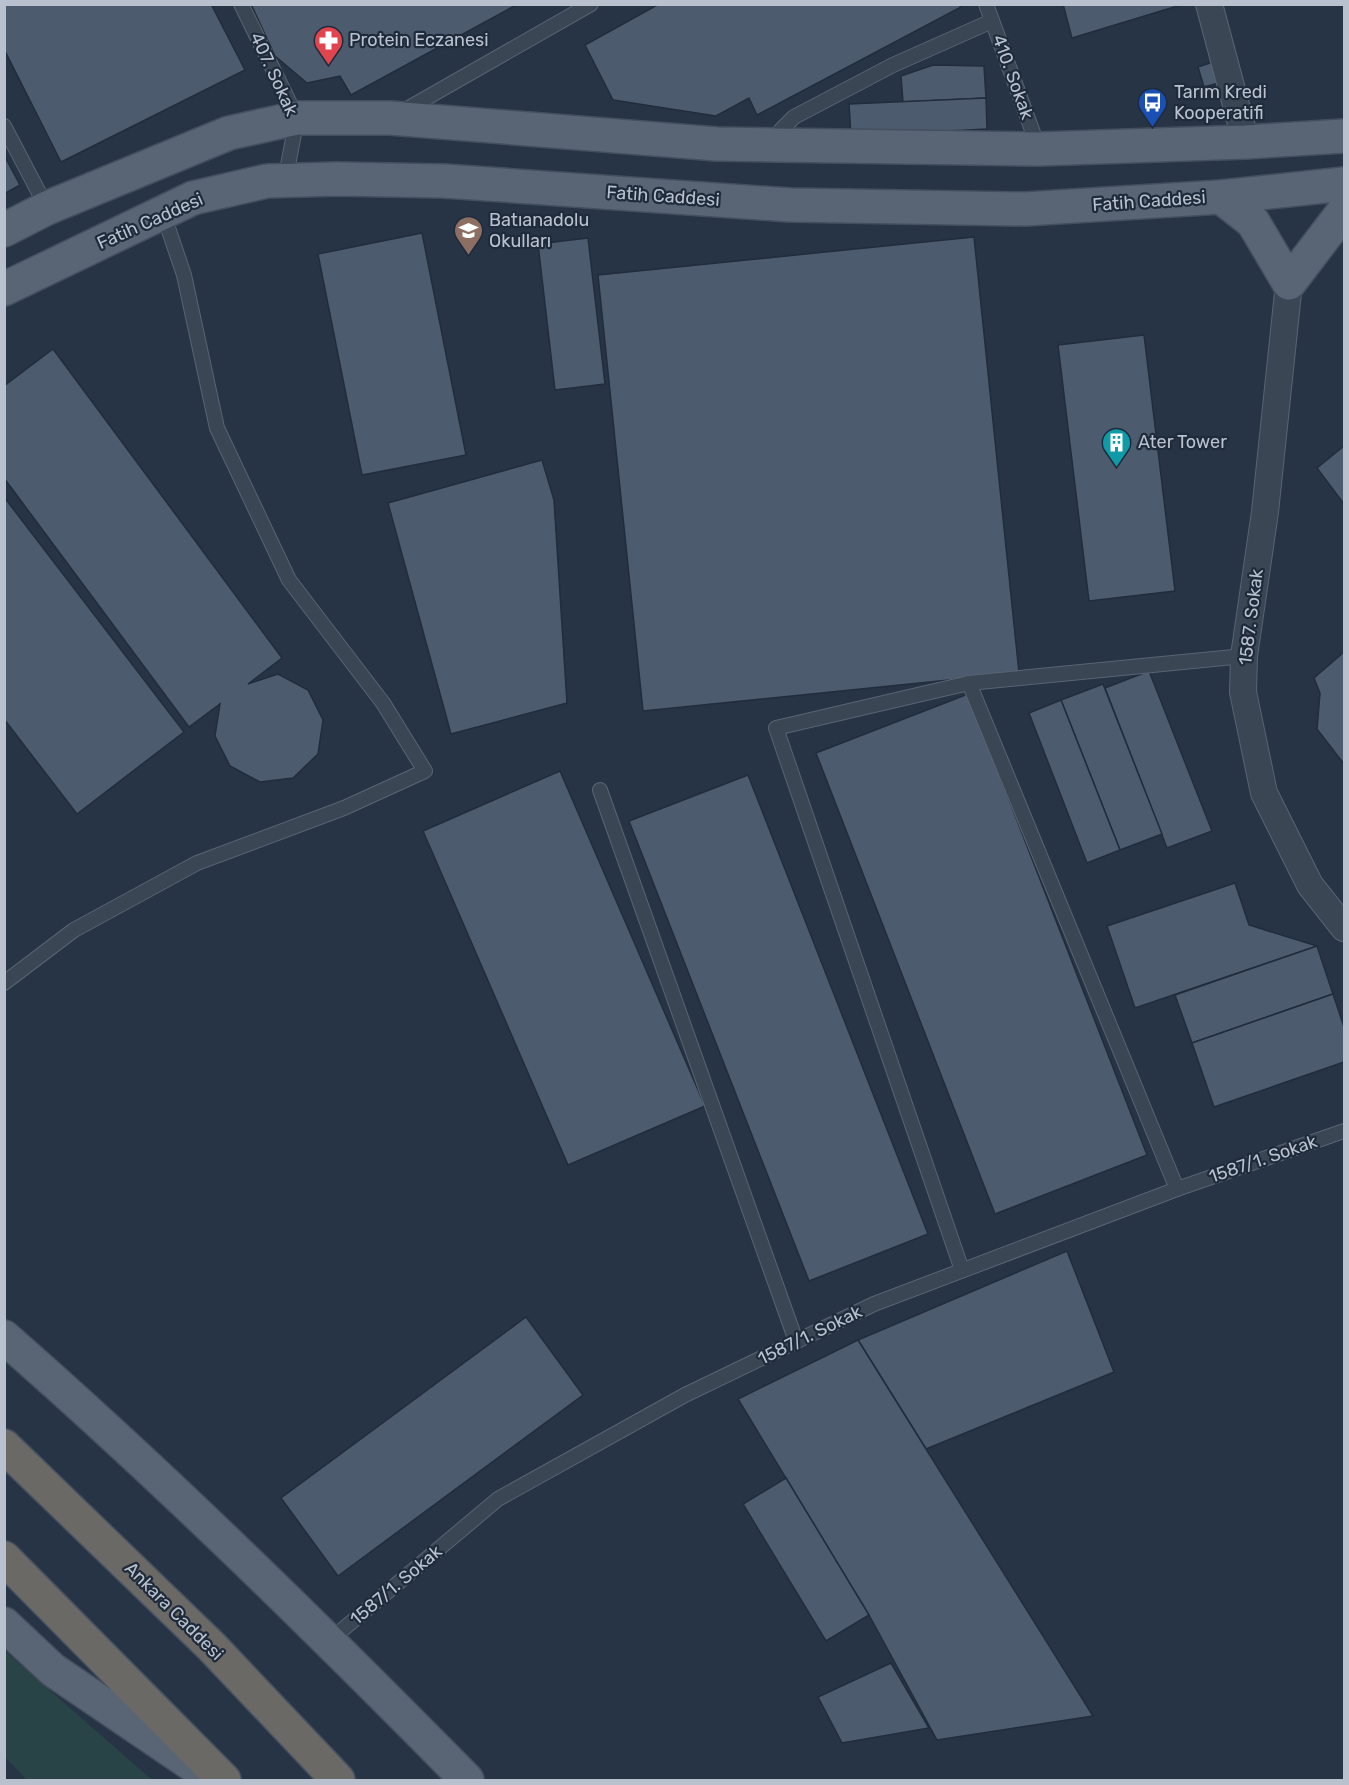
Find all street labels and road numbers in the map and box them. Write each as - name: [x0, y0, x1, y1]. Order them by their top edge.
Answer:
- street label: 407. Sokak: [245, 29, 303, 120]
- street label: 410. Sokak: [988, 32, 1039, 123]
- street label: Fatih Caddesi: [606, 181, 720, 211]
- street label: Fatih Caddesi: [1092, 186, 1206, 216]
- street label: Fatih Caddesi: [94, 188, 206, 254]
- street label: 1587. Sokak: [1234, 567, 1268, 666]
- street label: 1587/1. Sokak: [1206, 1130, 1321, 1188]
- street label: 1587/1. Sokak: [754, 1300, 866, 1370]
- street label: 1587/1. Sokak: [346, 1540, 447, 1630]
- street label: Ankara Caddesi: [120, 1557, 228, 1665]

